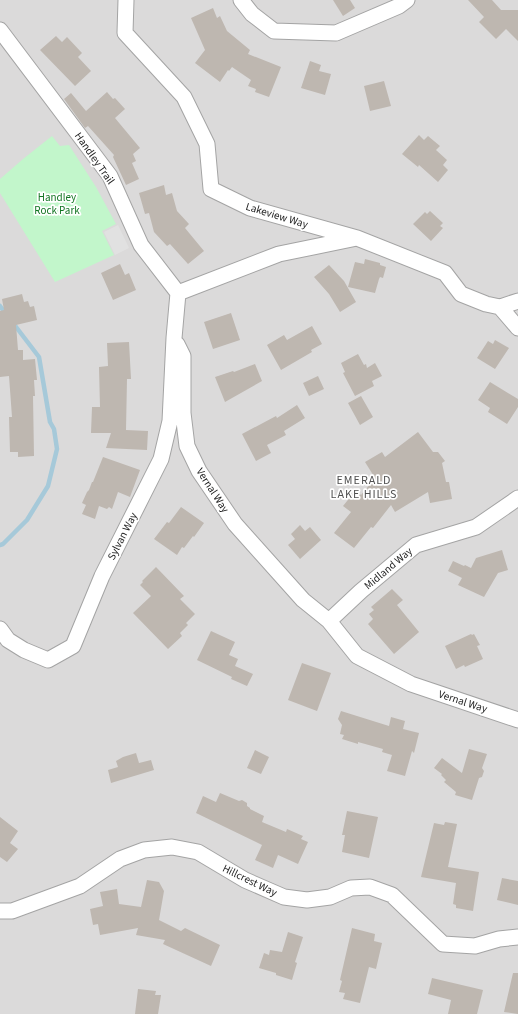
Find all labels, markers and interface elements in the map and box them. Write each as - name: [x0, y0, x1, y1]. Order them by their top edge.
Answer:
- street label: Handley Trail: [71, 129, 118, 188]
- park label: Handley Rock Park: [34, 190, 80, 218]
- street label: Lakeview Way: [244, 199, 310, 232]
- street label: Vernal Way: [193, 465, 233, 516]
- district label: EMERALD LAKE HILLS: [331, 472, 397, 503]
- street label: Sylvan Way: [104, 510, 141, 563]
- street label: Midland Way: [361, 544, 416, 593]
- street label: Vernal Way: [437, 687, 489, 716]
- street label: Hillcrest Way: [220, 861, 280, 900]

